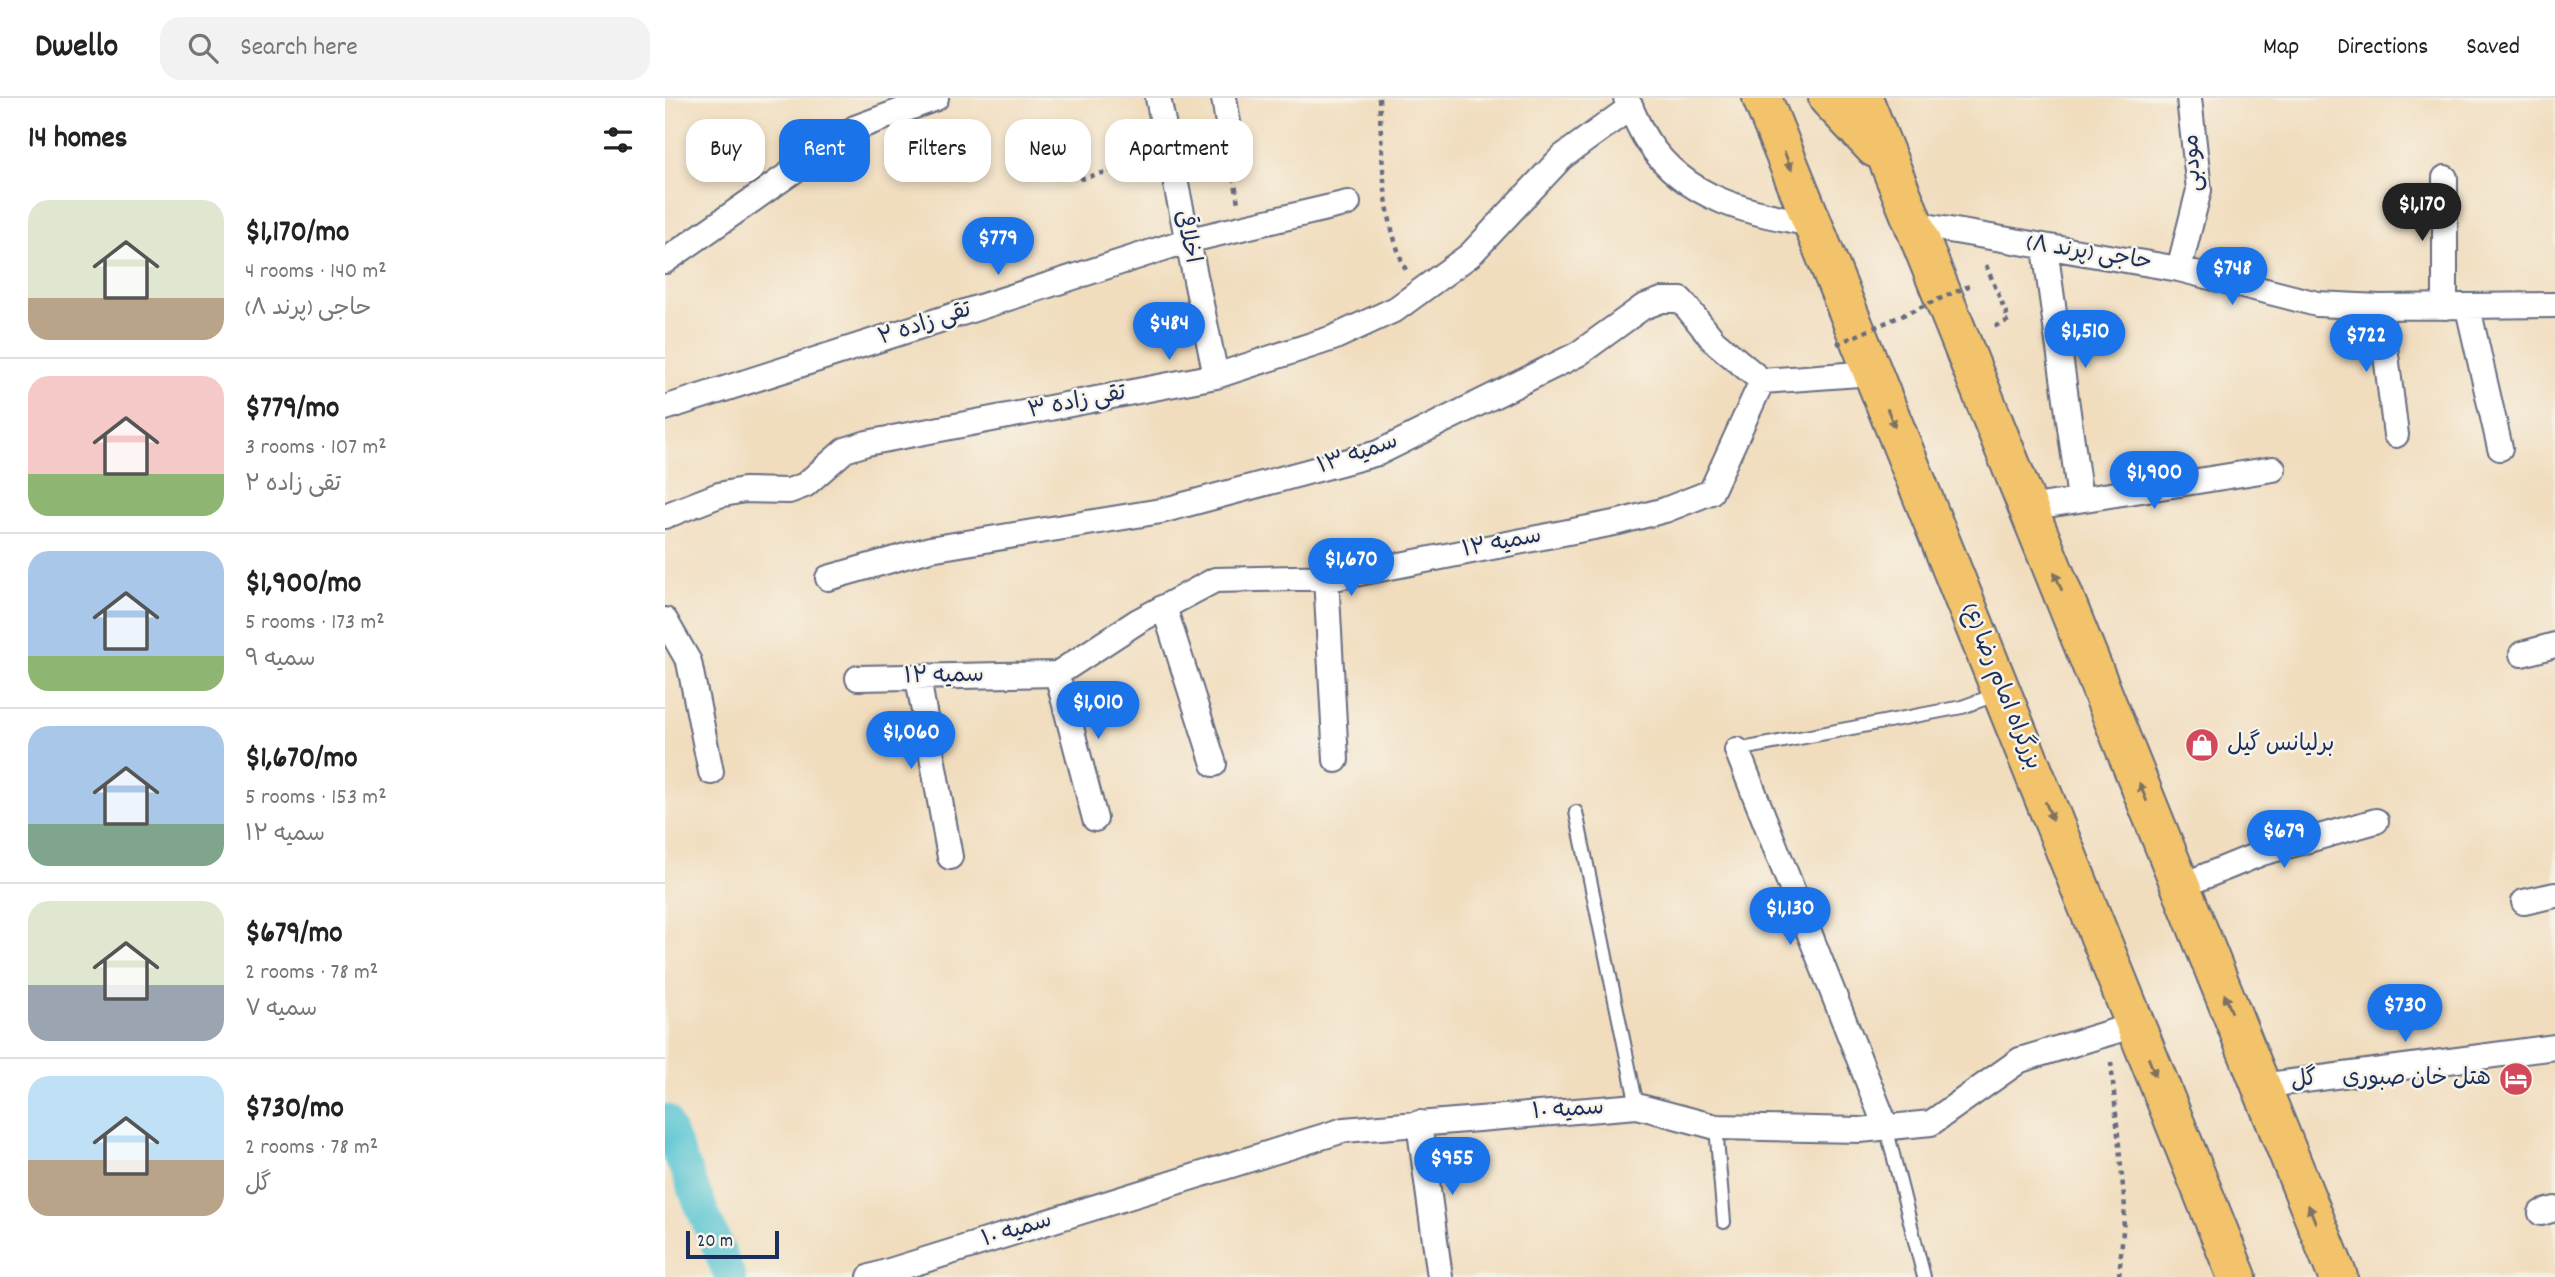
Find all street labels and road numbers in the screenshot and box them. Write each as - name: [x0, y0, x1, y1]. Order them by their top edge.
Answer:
- street label: مودبی: [2176, 133, 2212, 193]
- street label: اخلاقی: [1164, 207, 1209, 267]
- street label: حاجی (پرند ۸): [2024, 228, 2154, 280]
- street label: تقی زاده ۲: [874, 294, 976, 356]
- street label: تقی زاده ۳: [1025, 377, 1129, 429]
- street label: سمیه ۱۳: [1313, 426, 1403, 484]
- street label: سمیه ۱۲: [1460, 520, 1544, 568]
- street label: بزرگراه امام رضا (ع): [1952, 599, 2048, 775]
- street label: سمیه ۱۲: [904, 660, 984, 694]
- street label: گل: [2289, 1063, 2319, 1099]
- street label: سمیه ۱۰: [1531, 1092, 1605, 1130]
- street label: سمیه ۱۰: [978, 1205, 1056, 1257]

